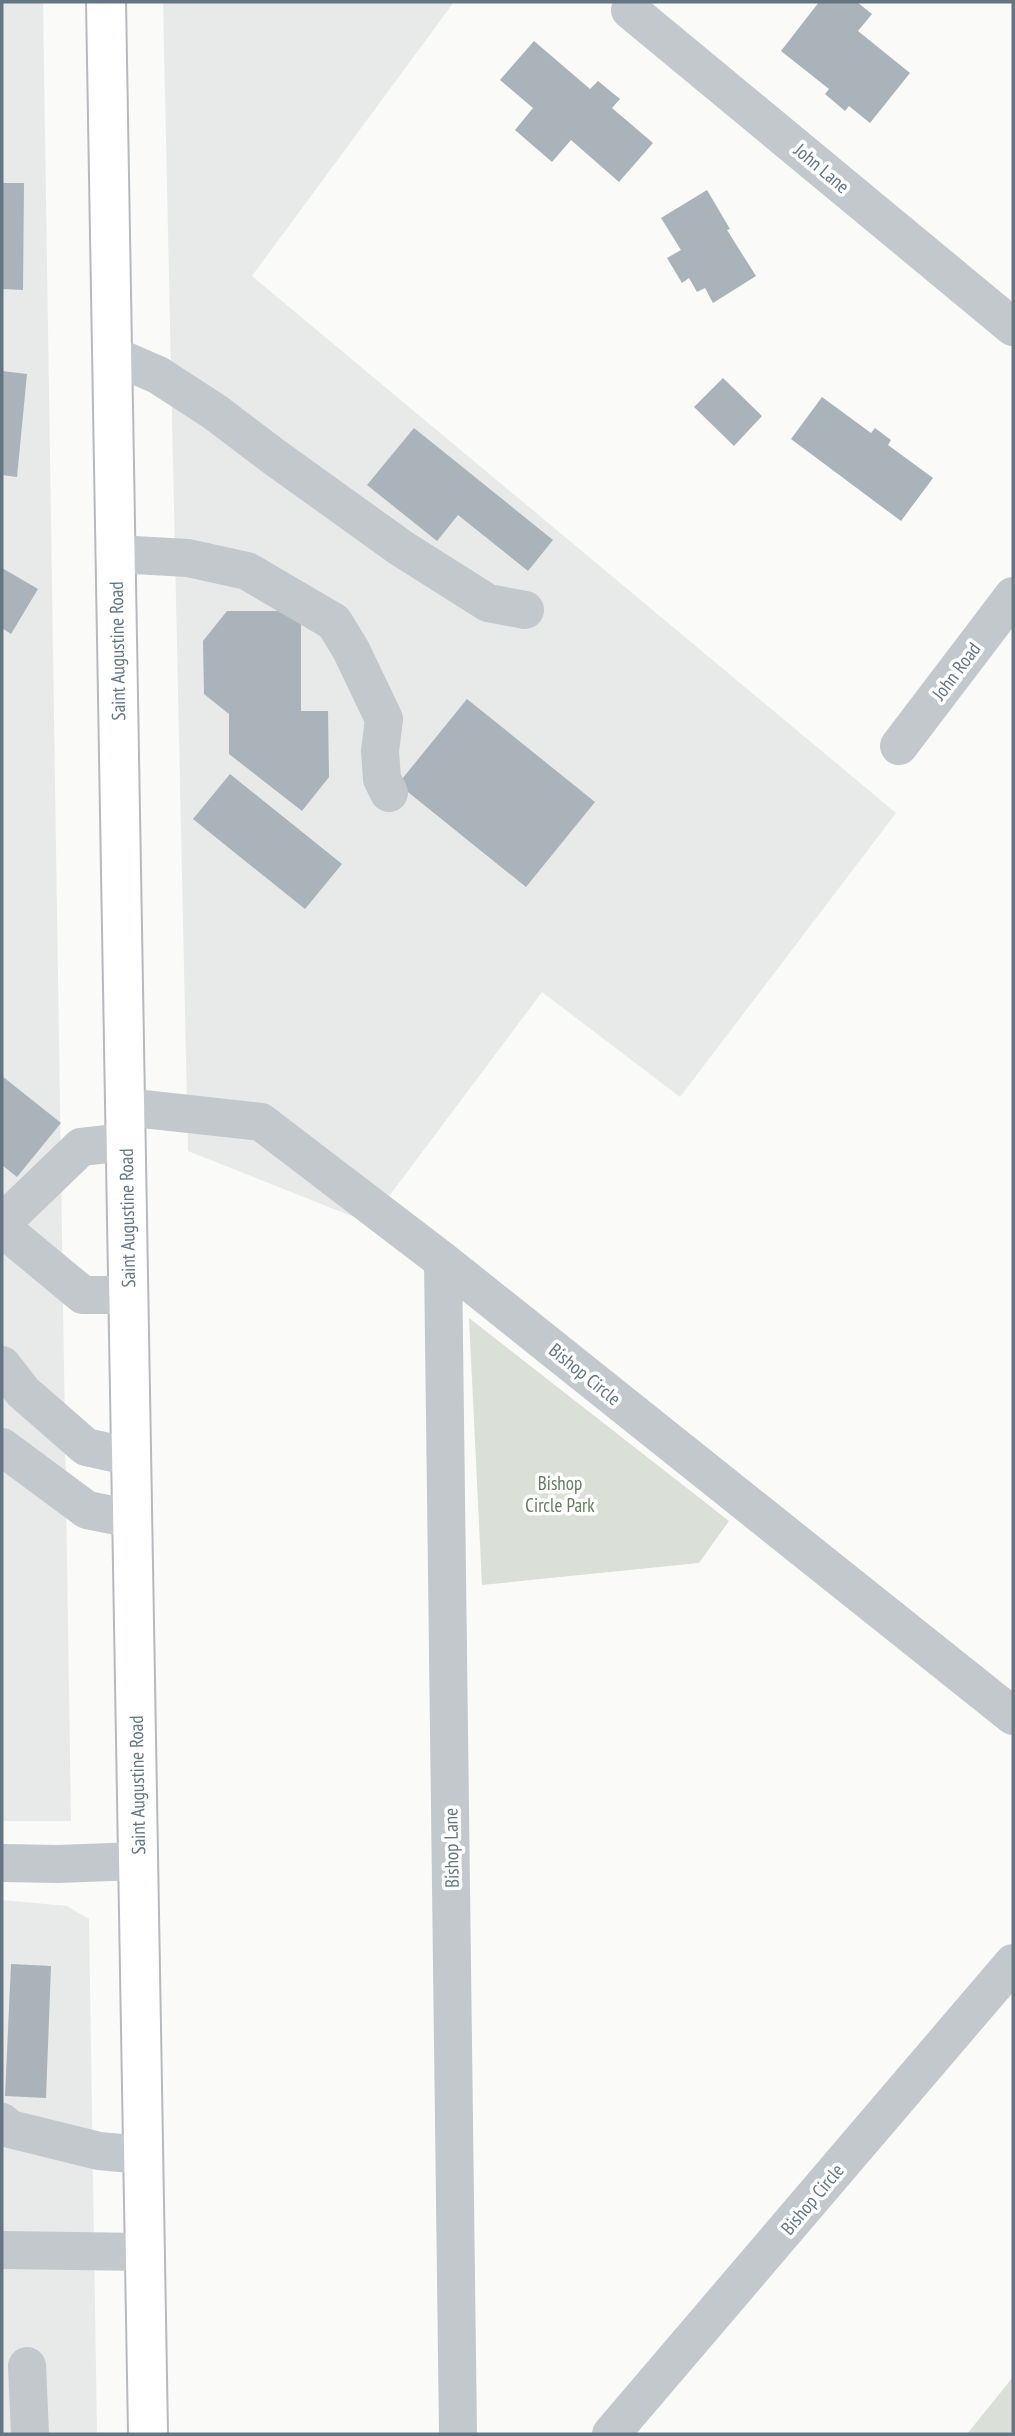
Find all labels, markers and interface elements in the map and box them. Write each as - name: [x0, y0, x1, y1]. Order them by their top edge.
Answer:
- street label: John Lane: [789, 137, 855, 198]
- street label: Saint Augustine Road: [104, 581, 130, 721]
- street label: John Road: [926, 637, 985, 705]
- street label: Saint Augustine Road: [114, 1148, 140, 1288]
- street label: Bishop Circle: [544, 1338, 626, 1410]
- park label: Bishop Circle Park: [525, 1471, 595, 1517]
- street label: Saint Augustine Road: [124, 1715, 150, 1855]
- street label: Bishop Lane: [438, 1808, 464, 1888]
- street label: Bishop Circle: [775, 2158, 849, 2239]

